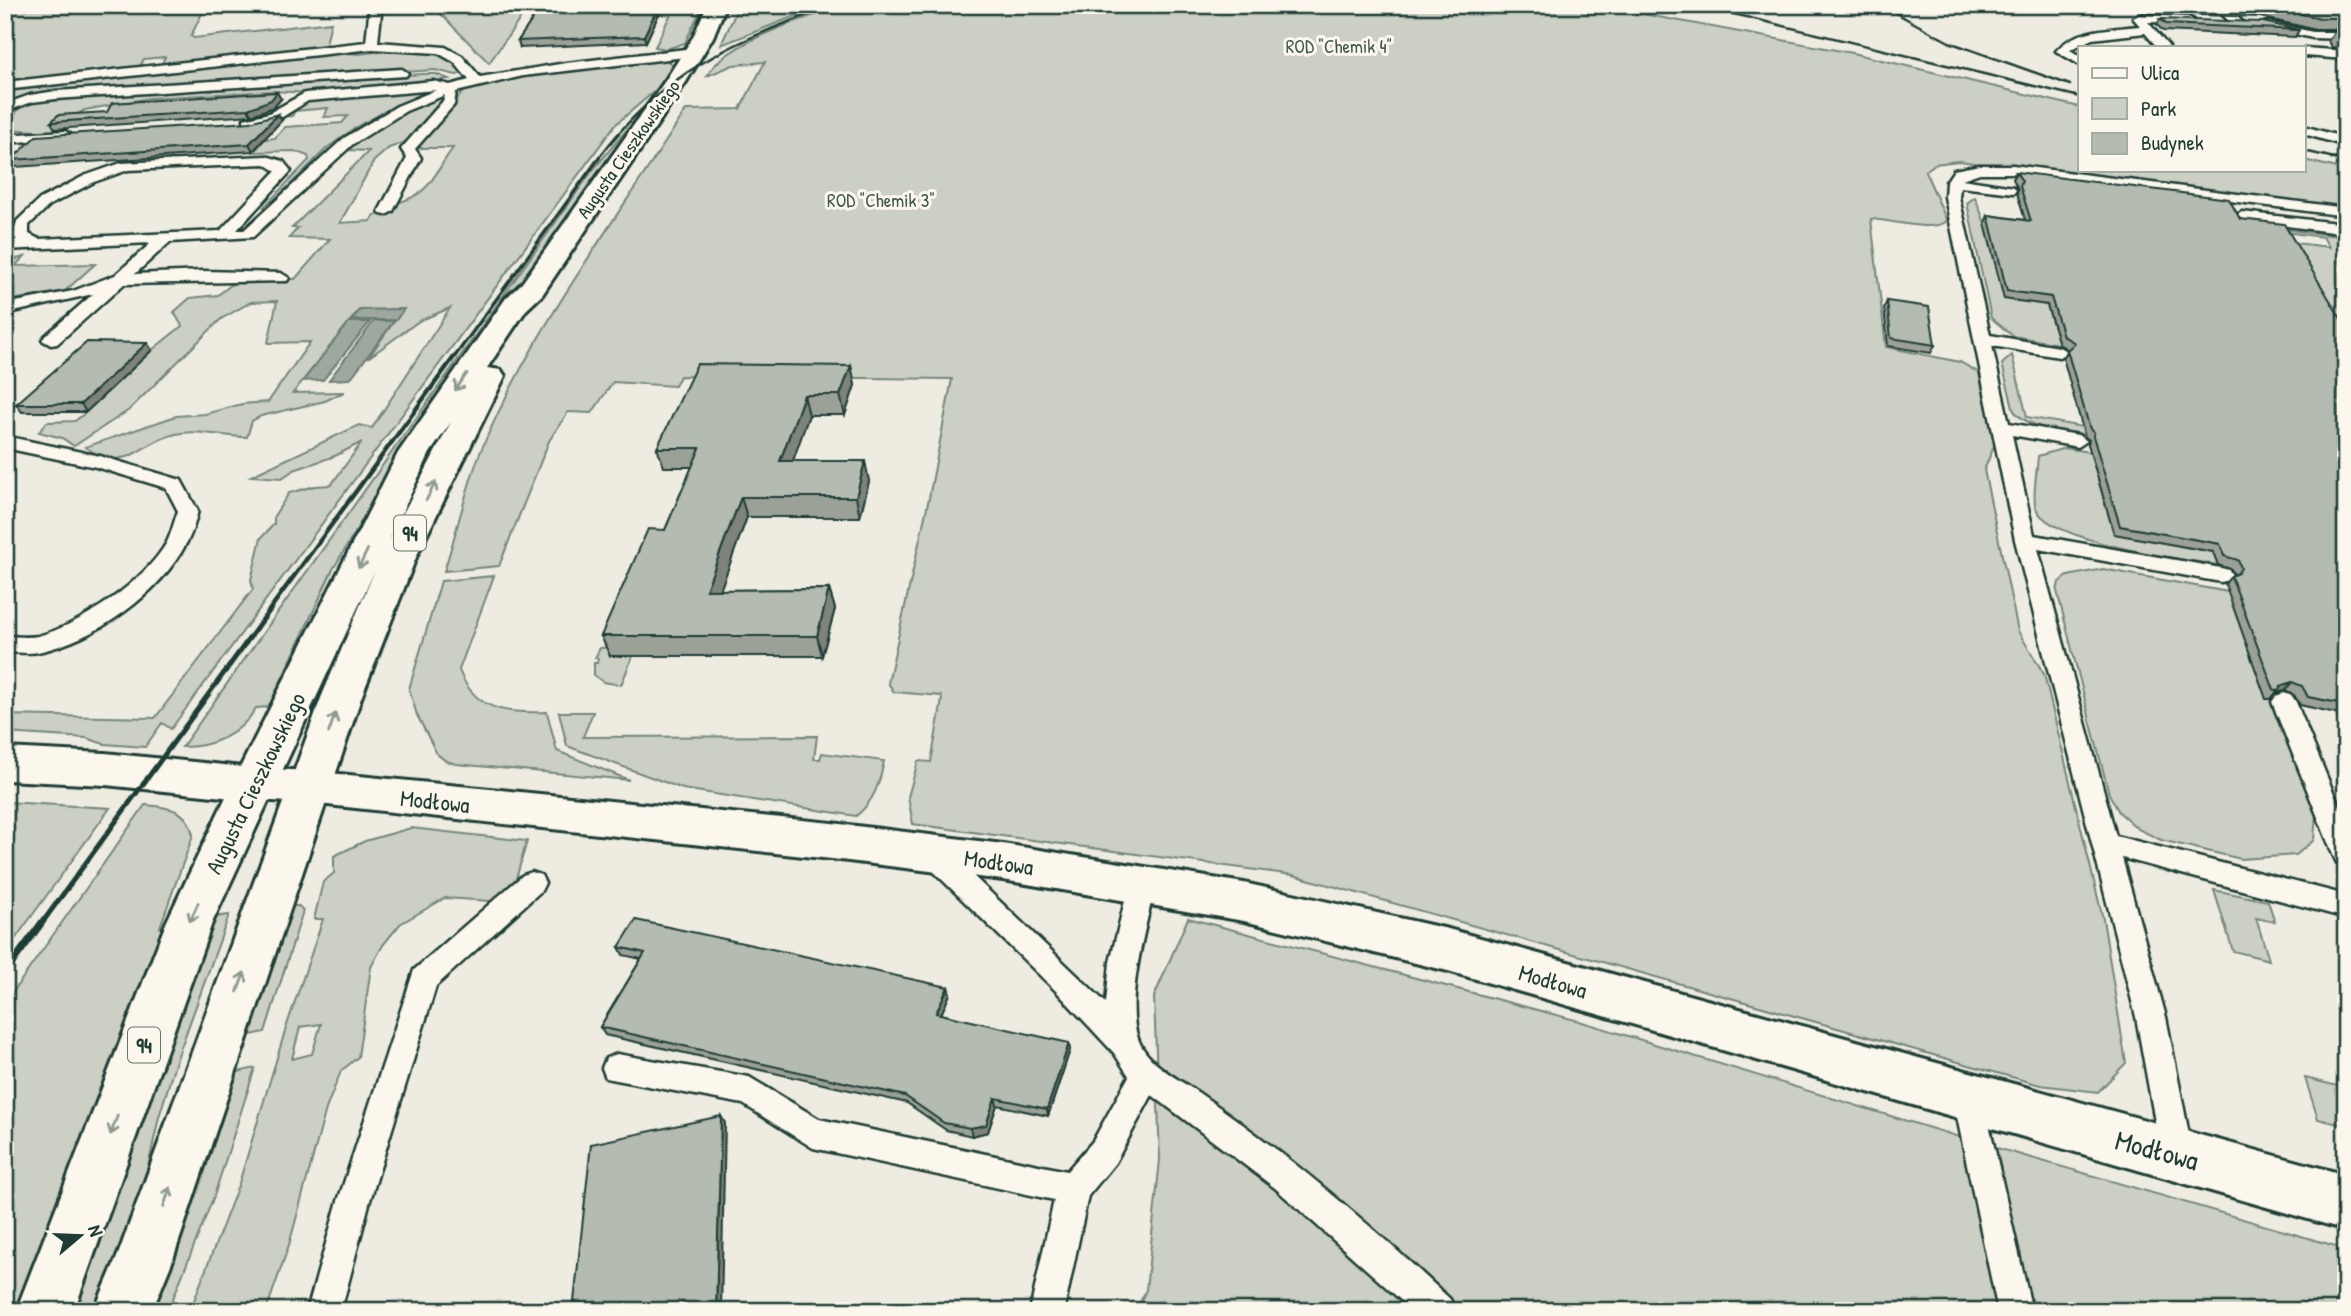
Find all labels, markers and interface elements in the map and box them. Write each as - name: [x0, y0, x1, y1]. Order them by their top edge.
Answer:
- park label: ROD "Chemik 4": [1286, 33, 1392, 59]
- legend: [2078, 46, 2306, 172]
- text: Ulica: [2141, 58, 2179, 87]
- street label: Augusta Cieszkowskiego: [570, 74, 686, 224]
- text: Park: [2141, 94, 2176, 123]
- text: Budynek: [2141, 128, 2204, 157]
- park label: ROD "Chemik 3": [827, 187, 935, 213]
- one-way arrow: [454, 372, 468, 391]
- one-way arrow: [425, 481, 439, 502]
- road number: 94: [394, 516, 426, 550]
- one-way arrow: [355, 548, 369, 569]
- street label: Augusta Cieszkowskiego: [198, 687, 312, 879]
- one-way arrow: [327, 712, 339, 734]
- street label: Modłowa: [399, 782, 471, 820]
- street label: Modłowa: [962, 842, 1036, 882]
- one-way arrow: [187, 901, 200, 923]
- street label: Modłowa: [1515, 957, 1591, 1005]
- one-way arrow: [236, 972, 248, 994]
- road number: 94: [128, 1028, 160, 1062]
- one-way arrow: [107, 1114, 119, 1136]
- street label: Modłowa: [2111, 1121, 2203, 1179]
- one-way arrow: [162, 1187, 174, 1209]
- north arrow: [46, 1200, 116, 1270]
- text: N: [82, 1221, 110, 1239]

